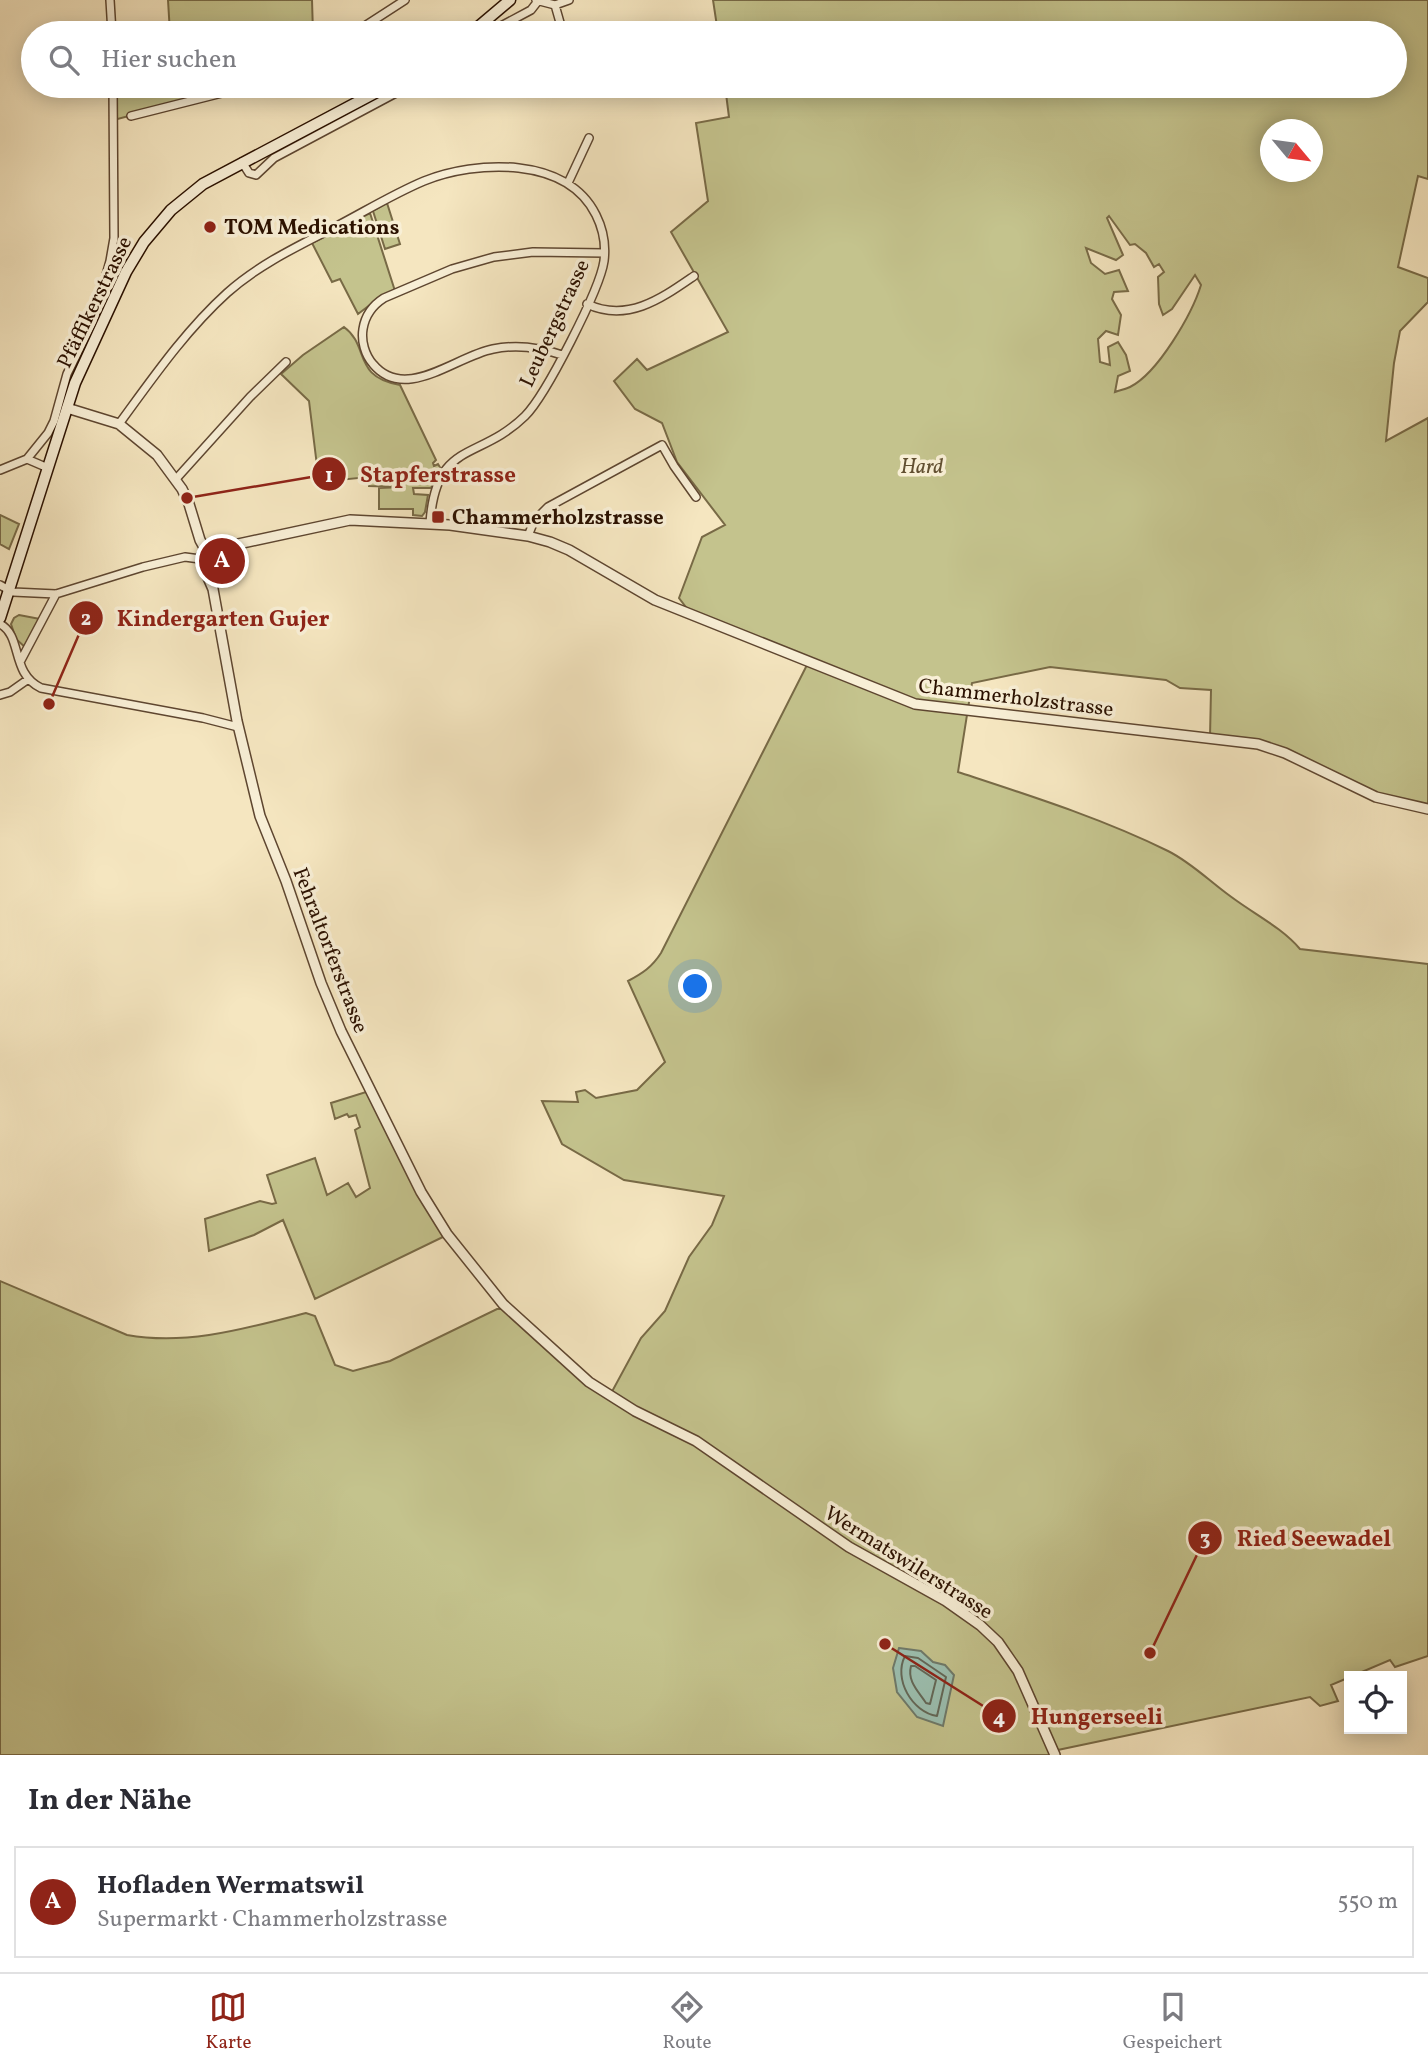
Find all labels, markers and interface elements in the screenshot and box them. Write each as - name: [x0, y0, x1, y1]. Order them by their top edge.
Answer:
- search box: [21, 21, 1407, 98]
- icon: search: [45, 41, 83, 79]
- text: Hier suchen: [101, 42, 237, 78]
- north arrow: [1260, 119, 1323, 182]
- place label: TOM Medications: [224, 214, 399, 243]
- marker: TOM Medications: [202, 219, 218, 235]
- street label: Pfäffikerstrasse: [51, 232, 140, 374]
- street label: Leubergstrasse: [513, 255, 598, 392]
- callout: Stapferstrasse: [311, 452, 530, 496]
- park label: Hard: [901, 453, 943, 482]
- text: Stapferstrasse: [360, 460, 516, 492]
- text: 1: [325, 462, 333, 491]
- place label: Chammerholzstrasse: [452, 504, 664, 533]
- marker: Chammerholzstrasse: [430, 509, 446, 525]
- pin: A: [199, 535, 245, 587]
- callout: Kindergarten Gujer: [68, 596, 344, 640]
- text: Kindergarten Gujer: [117, 604, 329, 636]
- text: 2: [81, 605, 91, 634]
- street label: Chammerholzstrasse: [917, 672, 1115, 725]
- street label: Fehraltorferstrasse: [285, 863, 375, 1038]
- your location: [678, 969, 712, 1003]
- street label: Wermatswilerstrasse: [818, 1500, 998, 1627]
- callout: Ried Seewadel: [1188, 1516, 1405, 1560]
- text: Ried Seewadel: [1237, 1524, 1391, 1556]
- text: 3: [1200, 1525, 1210, 1554]
- map controls: [1344, 1671, 1407, 1734]
- button: locate: [1344, 1671, 1407, 1734]
- callout: Hungerseeli: [981, 1694, 1177, 1738]
- text: Hungerseeli: [1031, 1702, 1163, 1734]
- text: 4: [993, 1704, 1006, 1733]
- text: In der Nähe: [28, 1780, 192, 1822]
- text: Hofladen Wermatswil: [97, 1868, 364, 1904]
- text: A: [45, 1886, 61, 1918]
- text: 550 m: [1338, 1886, 1398, 1918]
- text: Supermarkt · Chammerholzstrasse: [97, 1904, 447, 1936]
- tab: Karte: [206, 1988, 251, 2056]
- tab: Route: [663, 1988, 712, 2056]
- tab: Gespeichert: [1123, 1988, 1222, 2056]

